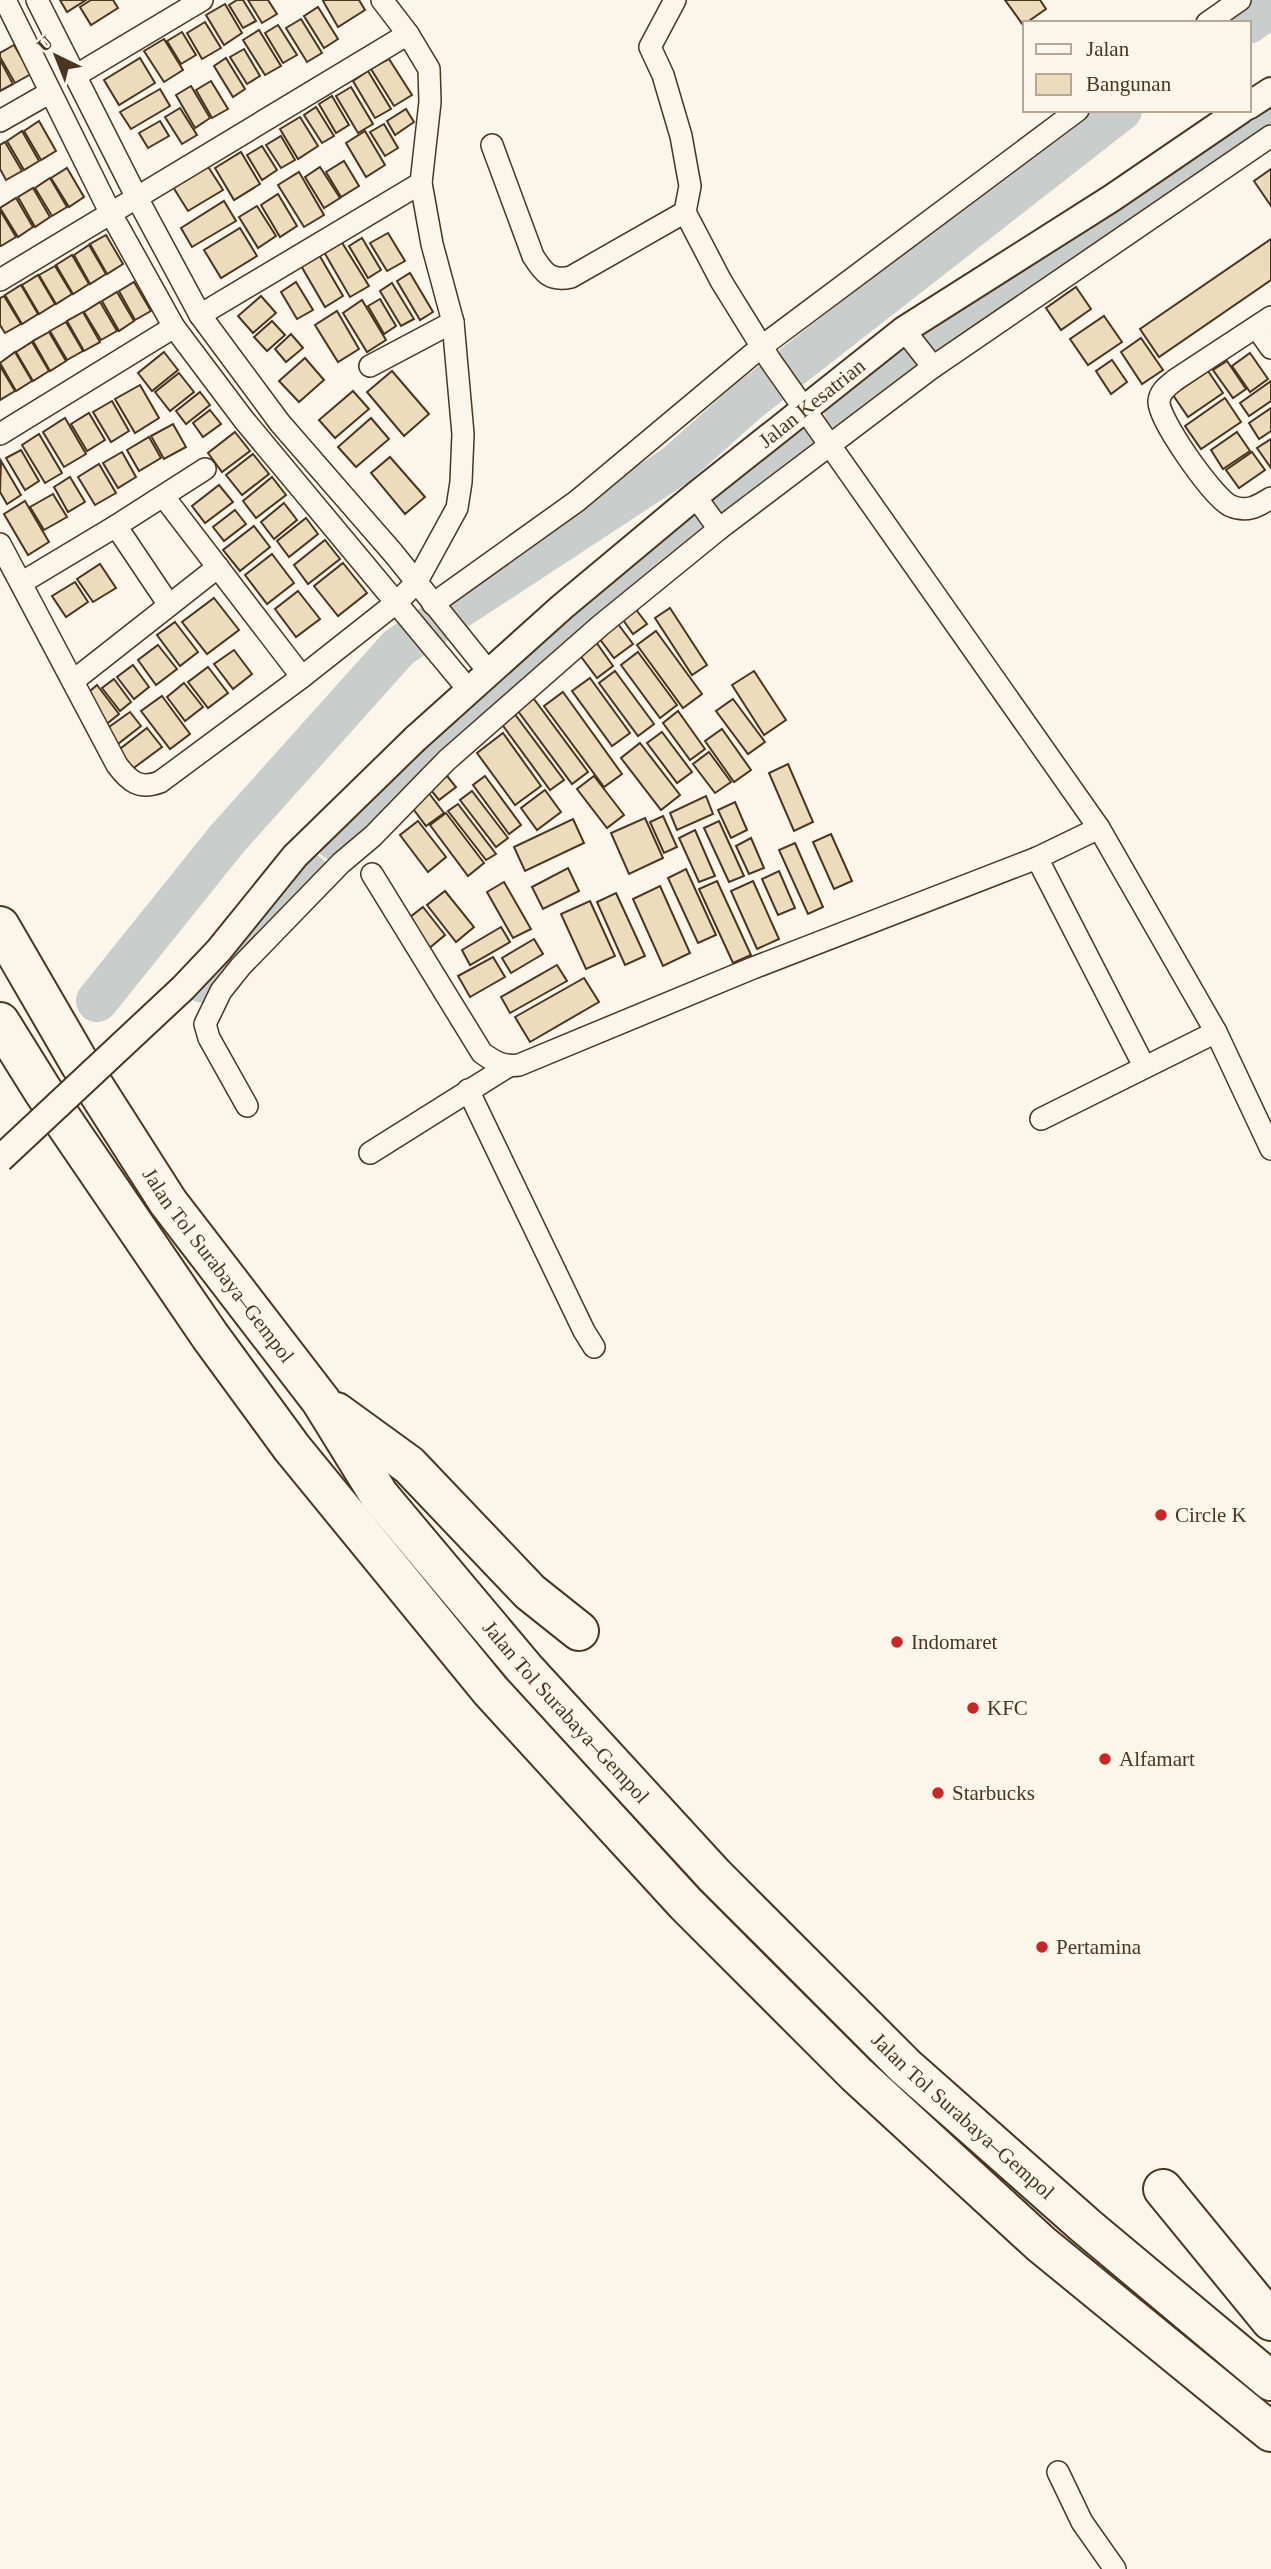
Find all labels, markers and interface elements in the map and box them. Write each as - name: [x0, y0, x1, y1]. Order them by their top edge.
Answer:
- north arrow: [21, 21, 91, 91]
- legend: [1023, 21, 1250, 112]
- text: U: [33, 31, 57, 56]
- text: Jalan: [1086, 37, 1130, 61]
- text: Bangunan: [1086, 72, 1172, 96]
- street label: Jalan Kesatrian: [754, 353, 870, 453]
- street label: Jalan Tol Surabaya–Gempol: [138, 1164, 299, 1368]
- place label: Circle K: [1175, 1503, 1247, 1527]
- marker: Circle K: [1153, 1507, 1169, 1523]
- street label: Jalan Tol Surabaya–Gempol: [478, 1616, 654, 1808]
- place label: Indomaret: [911, 1630, 997, 1654]
- marker: Indomaret: [889, 1634, 905, 1650]
- place label: KFC: [987, 1696, 1028, 1720]
- marker: KFC: [965, 1700, 981, 1716]
- place label: Alfamart: [1119, 1747, 1195, 1771]
- marker: Alfamart: [1097, 1751, 1113, 1767]
- place label: Starbucks: [952, 1781, 1035, 1805]
- marker: Starbucks: [930, 1785, 946, 1801]
- place label: Pertamina: [1056, 1935, 1142, 1959]
- marker: Pertamina: [1034, 1939, 1050, 1955]
- street label: Jalan Tol Surabaya–Gempol: [867, 2028, 1059, 2204]

